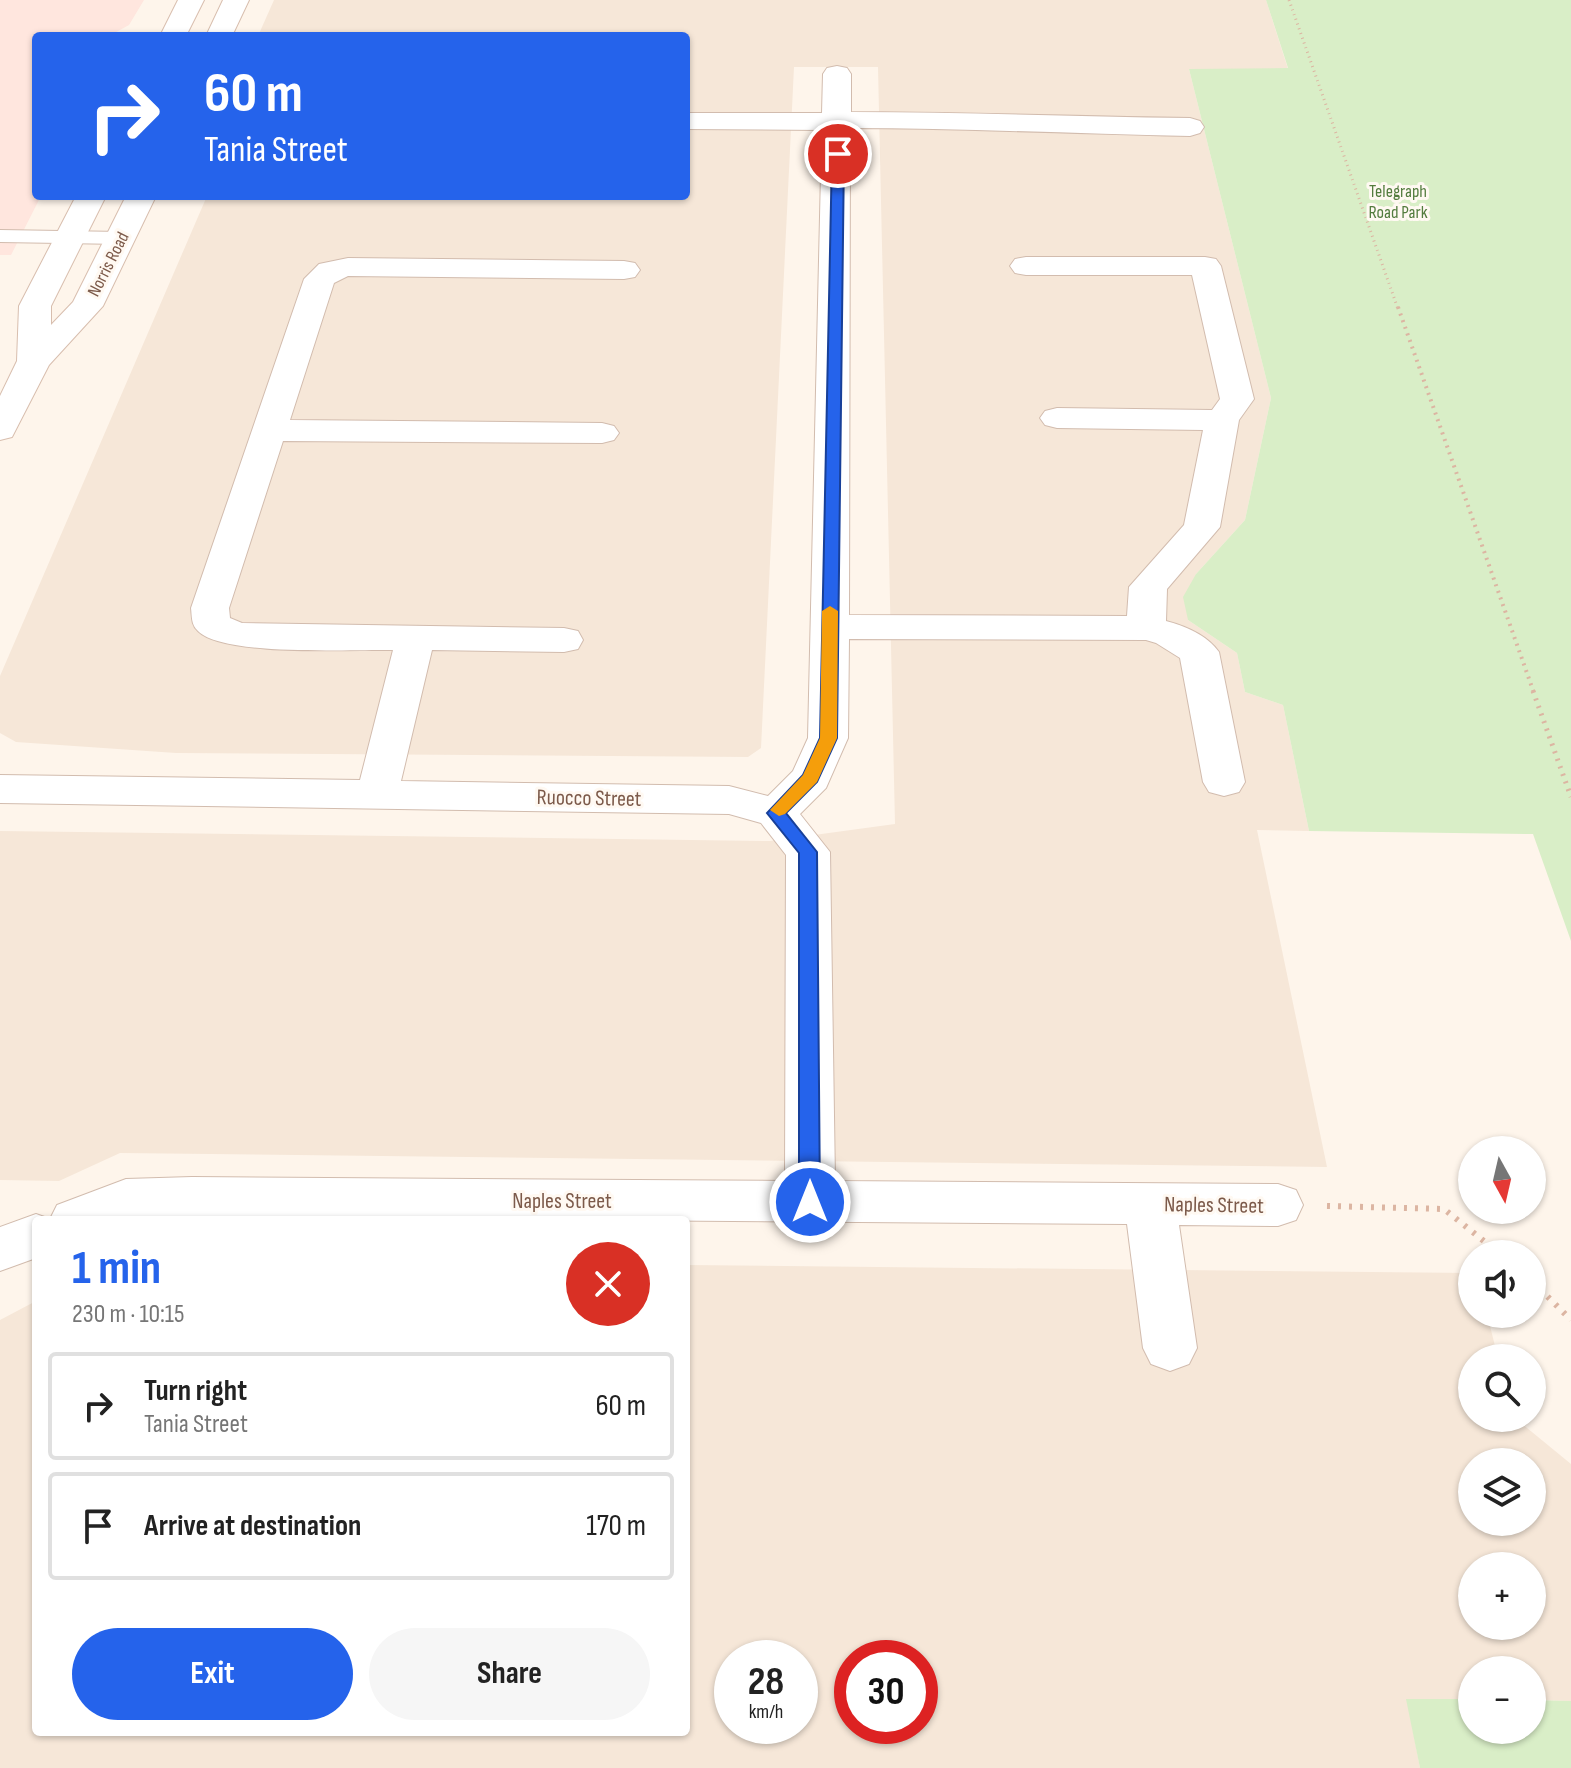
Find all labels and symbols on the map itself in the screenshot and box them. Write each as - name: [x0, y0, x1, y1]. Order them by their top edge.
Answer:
- pin: [804, 120, 872, 188]
- park label: Telegraph Road Park: [1368, 181, 1428, 223]
- street label: Norris Road: [83, 228, 134, 300]
- street label: Ruocco Street: [536, 784, 642, 813]
- north arrow: [1458, 1136, 1546, 1224]
- position arrow: [768, 1160, 852, 1244]
- street label: Naples Street: [512, 1188, 612, 1215]
- street label: Naples Street: [1164, 1191, 1264, 1220]
- speed limit sign: 30: [834, 1640, 938, 1744]

